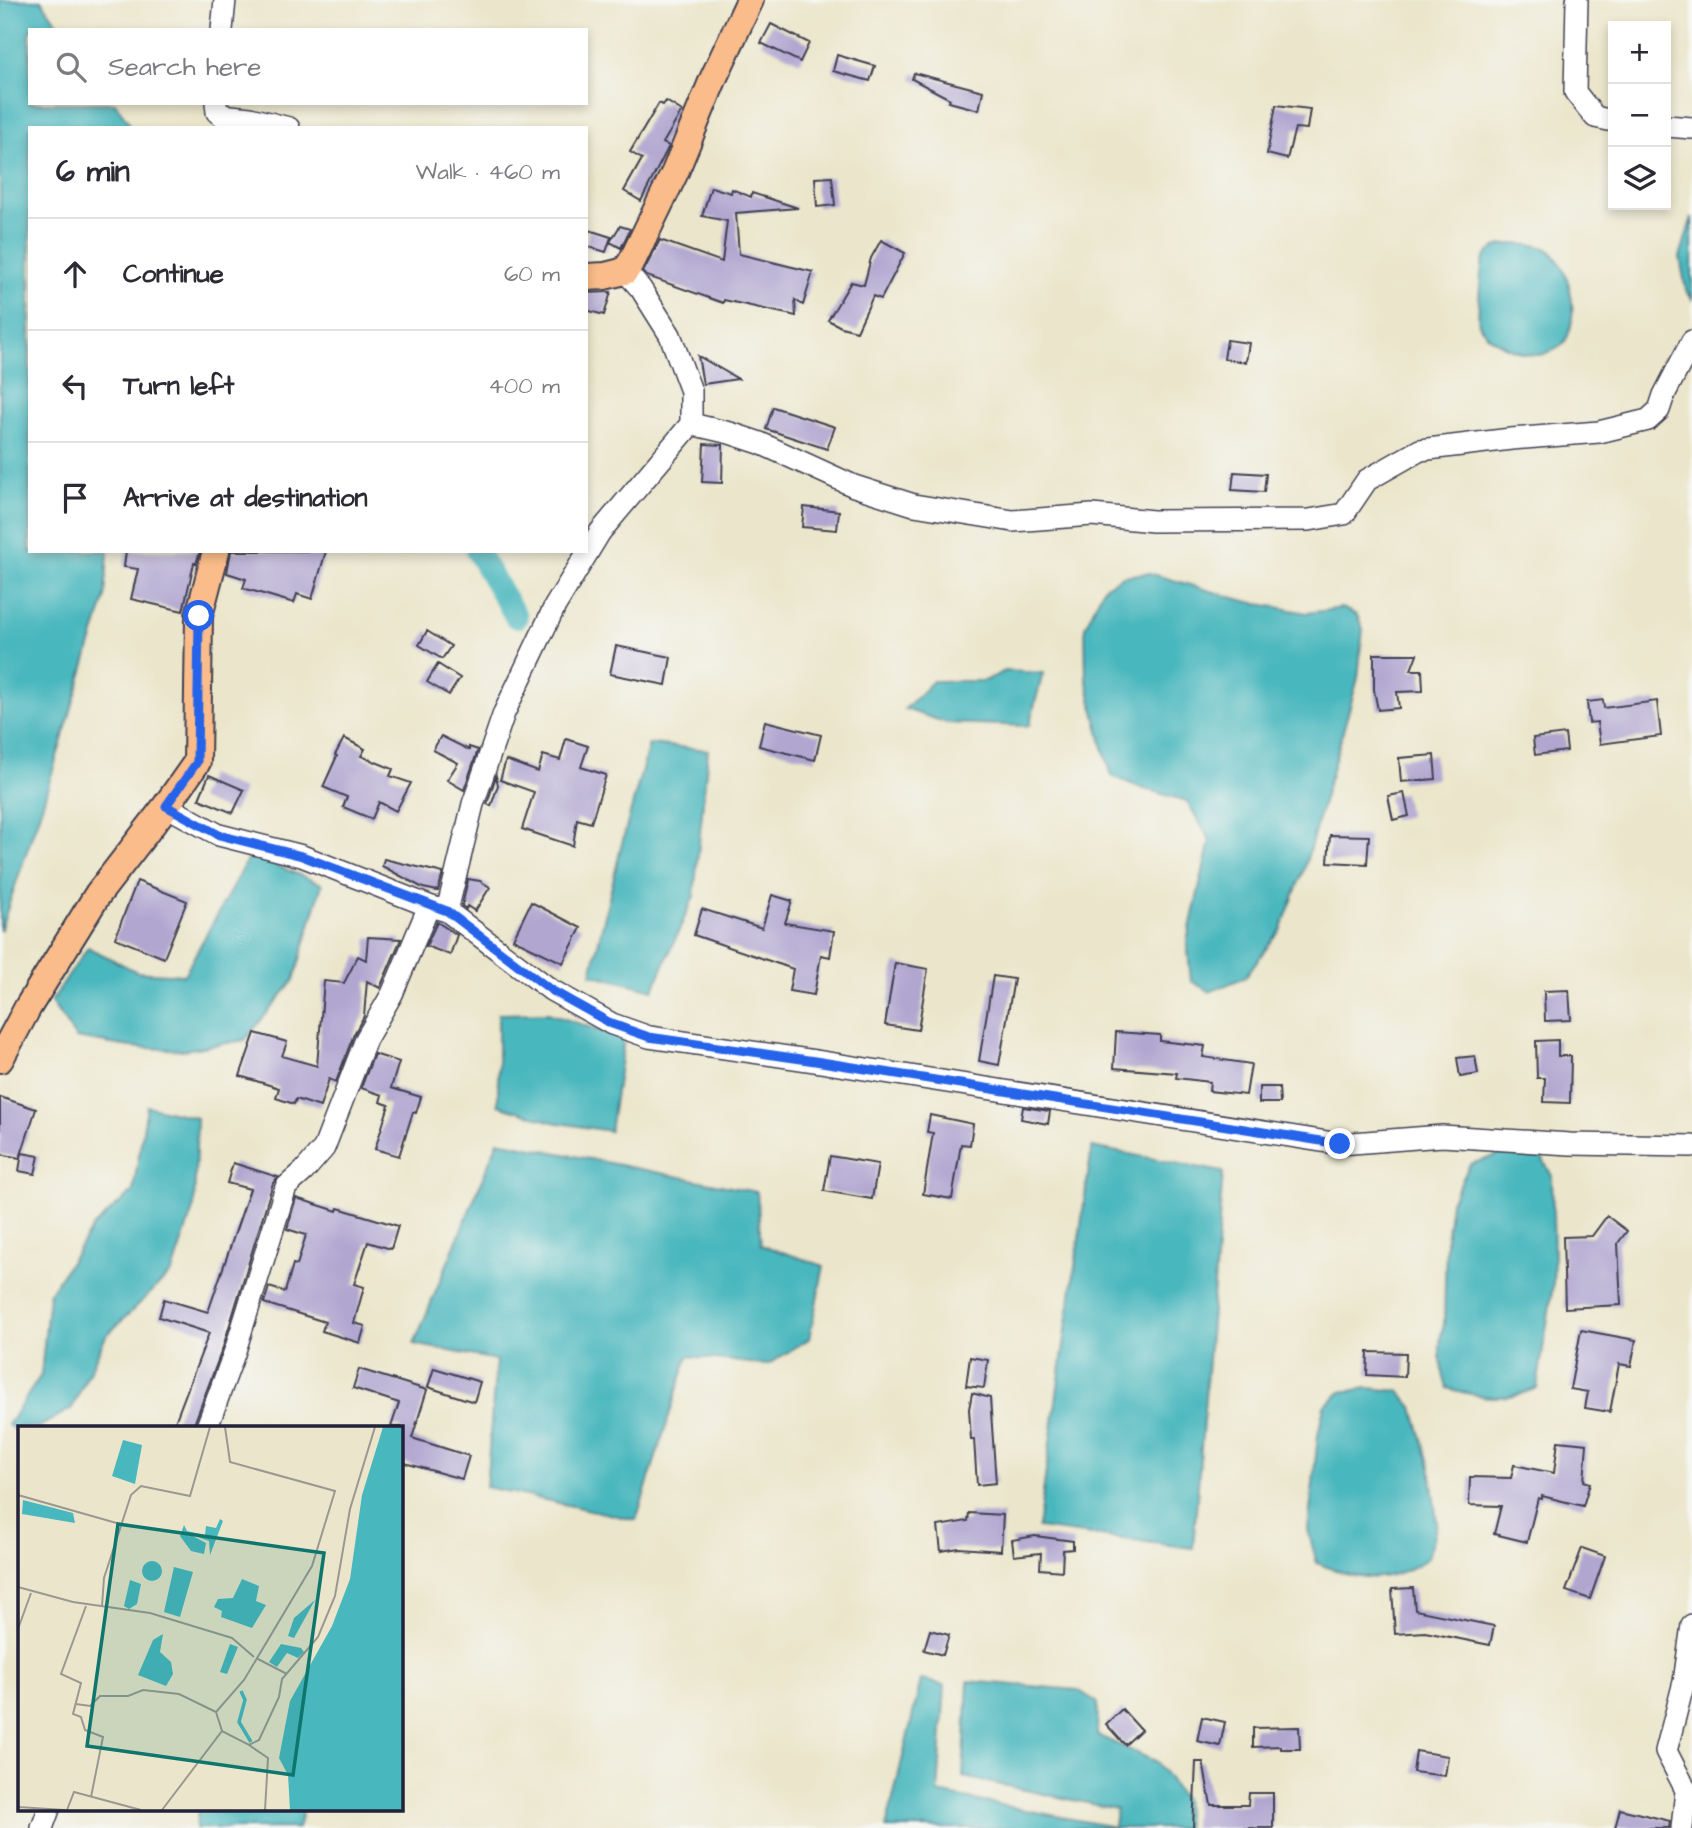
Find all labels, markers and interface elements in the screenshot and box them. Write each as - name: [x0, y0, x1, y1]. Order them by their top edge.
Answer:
- map controls: [1608, 21, 1671, 210]
- button: +: [1608, 21, 1671, 84]
- search box: [28, 28, 588, 105]
- icon: search: [52, 48, 90, 86]
- text: Search here: [108, 49, 261, 85]
- button: −: [1608, 84, 1671, 147]
- button: layers: [1608, 147, 1671, 210]
- text: 6 min: [56, 151, 130, 193]
- text: Walk · 460 m: [416, 156, 560, 188]
- icon: ahead: [56, 255, 94, 293]
- text: Continue: [123, 256, 224, 292]
- text: 60 m: [504, 258, 560, 290]
- icon: left: [56, 367, 94, 405]
- text: Turn left: [123, 368, 234, 404]
- text: 400 m: [488, 370, 560, 402]
- icon: arrive: [56, 479, 94, 517]
- text: Arrive at destination: [123, 480, 368, 516]
- route start: [183, 600, 214, 631]
- route end: [1324, 1128, 1355, 1159]
- inset map: [18, 1426, 402, 1811]

